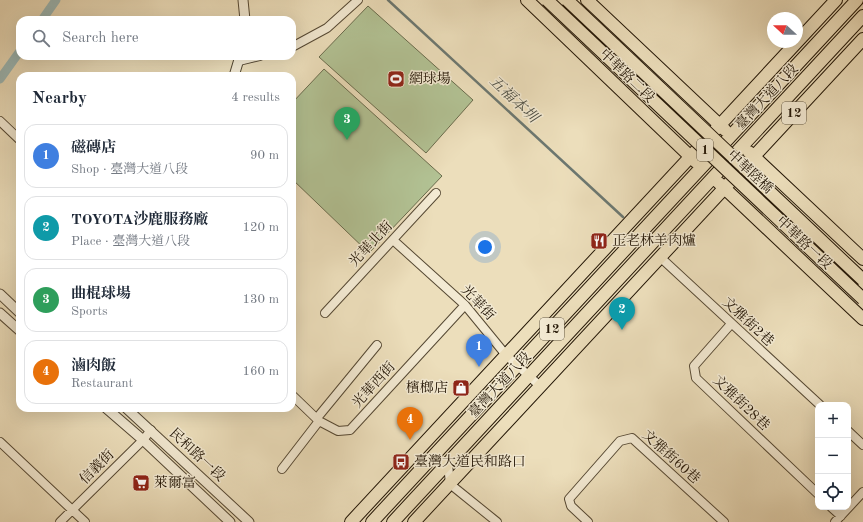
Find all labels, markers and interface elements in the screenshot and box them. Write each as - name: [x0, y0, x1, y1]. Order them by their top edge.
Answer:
- north arrow: [767, 12, 803, 48]
- search box: [16, 16, 296, 60]
- icon: search: [30, 27, 52, 49]
- text: Search here: [62, 31, 139, 46]
- street label: 中華路二段: [597, 46, 658, 105]
- street label: 臺灣大道八段: [733, 61, 801, 132]
- sports icon: 網球場: [386, 69, 406, 89]
- place label: 網球場: [409, 71, 451, 86]
- water label: 五福本圳: [486, 73, 544, 128]
- text: Nearby: [32, 90, 87, 107]
- text: 4 results: [231, 91, 280, 104]
- road number: 12: [782, 102, 806, 124]
- pin: 3: [334, 107, 360, 140]
- road number: 1: [697, 139, 713, 161]
- text: 磁磚店: [71, 141, 116, 156]
- street label: 中華陸橋: [725, 147, 776, 196]
- text: 1: [42, 149, 50, 162]
- text: 90 m: [250, 149, 279, 162]
- text: Shop · 臺灣大道八段: [71, 163, 188, 176]
- text: TOYOTA沙鹿服務廠: [71, 213, 208, 228]
- street label: 中華路一段: [774, 213, 835, 272]
- street label: 光華北街: [346, 218, 395, 269]
- text: 2: [42, 221, 50, 234]
- text: 120 m: [242, 221, 279, 234]
- restaurant icon: 正老林羊肉爐: [589, 231, 609, 251]
- place label: 正老林羊肉爐: [612, 233, 696, 248]
- text: Place · 臺灣大道八段: [71, 235, 190, 248]
- your location: [475, 237, 495, 257]
- street label: 光華街: [459, 282, 498, 323]
- text: 曲棍球場: [71, 287, 131, 302]
- text: 3: [42, 293, 50, 306]
- text: 130 m: [242, 293, 279, 306]
- street label: 文雅街2巷: [720, 294, 777, 349]
- pin: 2: [609, 297, 635, 330]
- text: Sports: [71, 305, 108, 318]
- road number: 12: [540, 318, 564, 340]
- pin: 1: [466, 334, 492, 367]
- street label: 臺灣大道八段: [466, 349, 534, 420]
- text: 滷肉飯: [71, 359, 116, 374]
- street label: 光華西街: [349, 359, 398, 410]
- text: 4: [42, 365, 50, 378]
- text: 160 m: [242, 365, 279, 378]
- street label: 文雅街28巷: [710, 372, 773, 433]
- text: Restaurant: [71, 377, 133, 390]
- shop icon: 檳榔店: [451, 378, 471, 398]
- place label: 檳榔店: [406, 380, 448, 395]
- map controls: [815, 402, 851, 510]
- button: +: [815, 402, 851, 438]
- pin: 4: [397, 407, 423, 440]
- street label: 民和路一段: [167, 425, 228, 484]
- street label: 文雅街60巷: [639, 427, 703, 486]
- button: −: [815, 438, 851, 474]
- street label: 信義街: [76, 446, 117, 487]
- bus stop icon: 臺灣大道民和路口: [391, 452, 411, 472]
- place label: 臺灣大道民和路口: [414, 454, 526, 469]
- supermarket icon: 萊爾富: [131, 473, 151, 493]
- button: locate: [815, 474, 851, 510]
- place label: 萊爾富: [154, 475, 196, 490]

